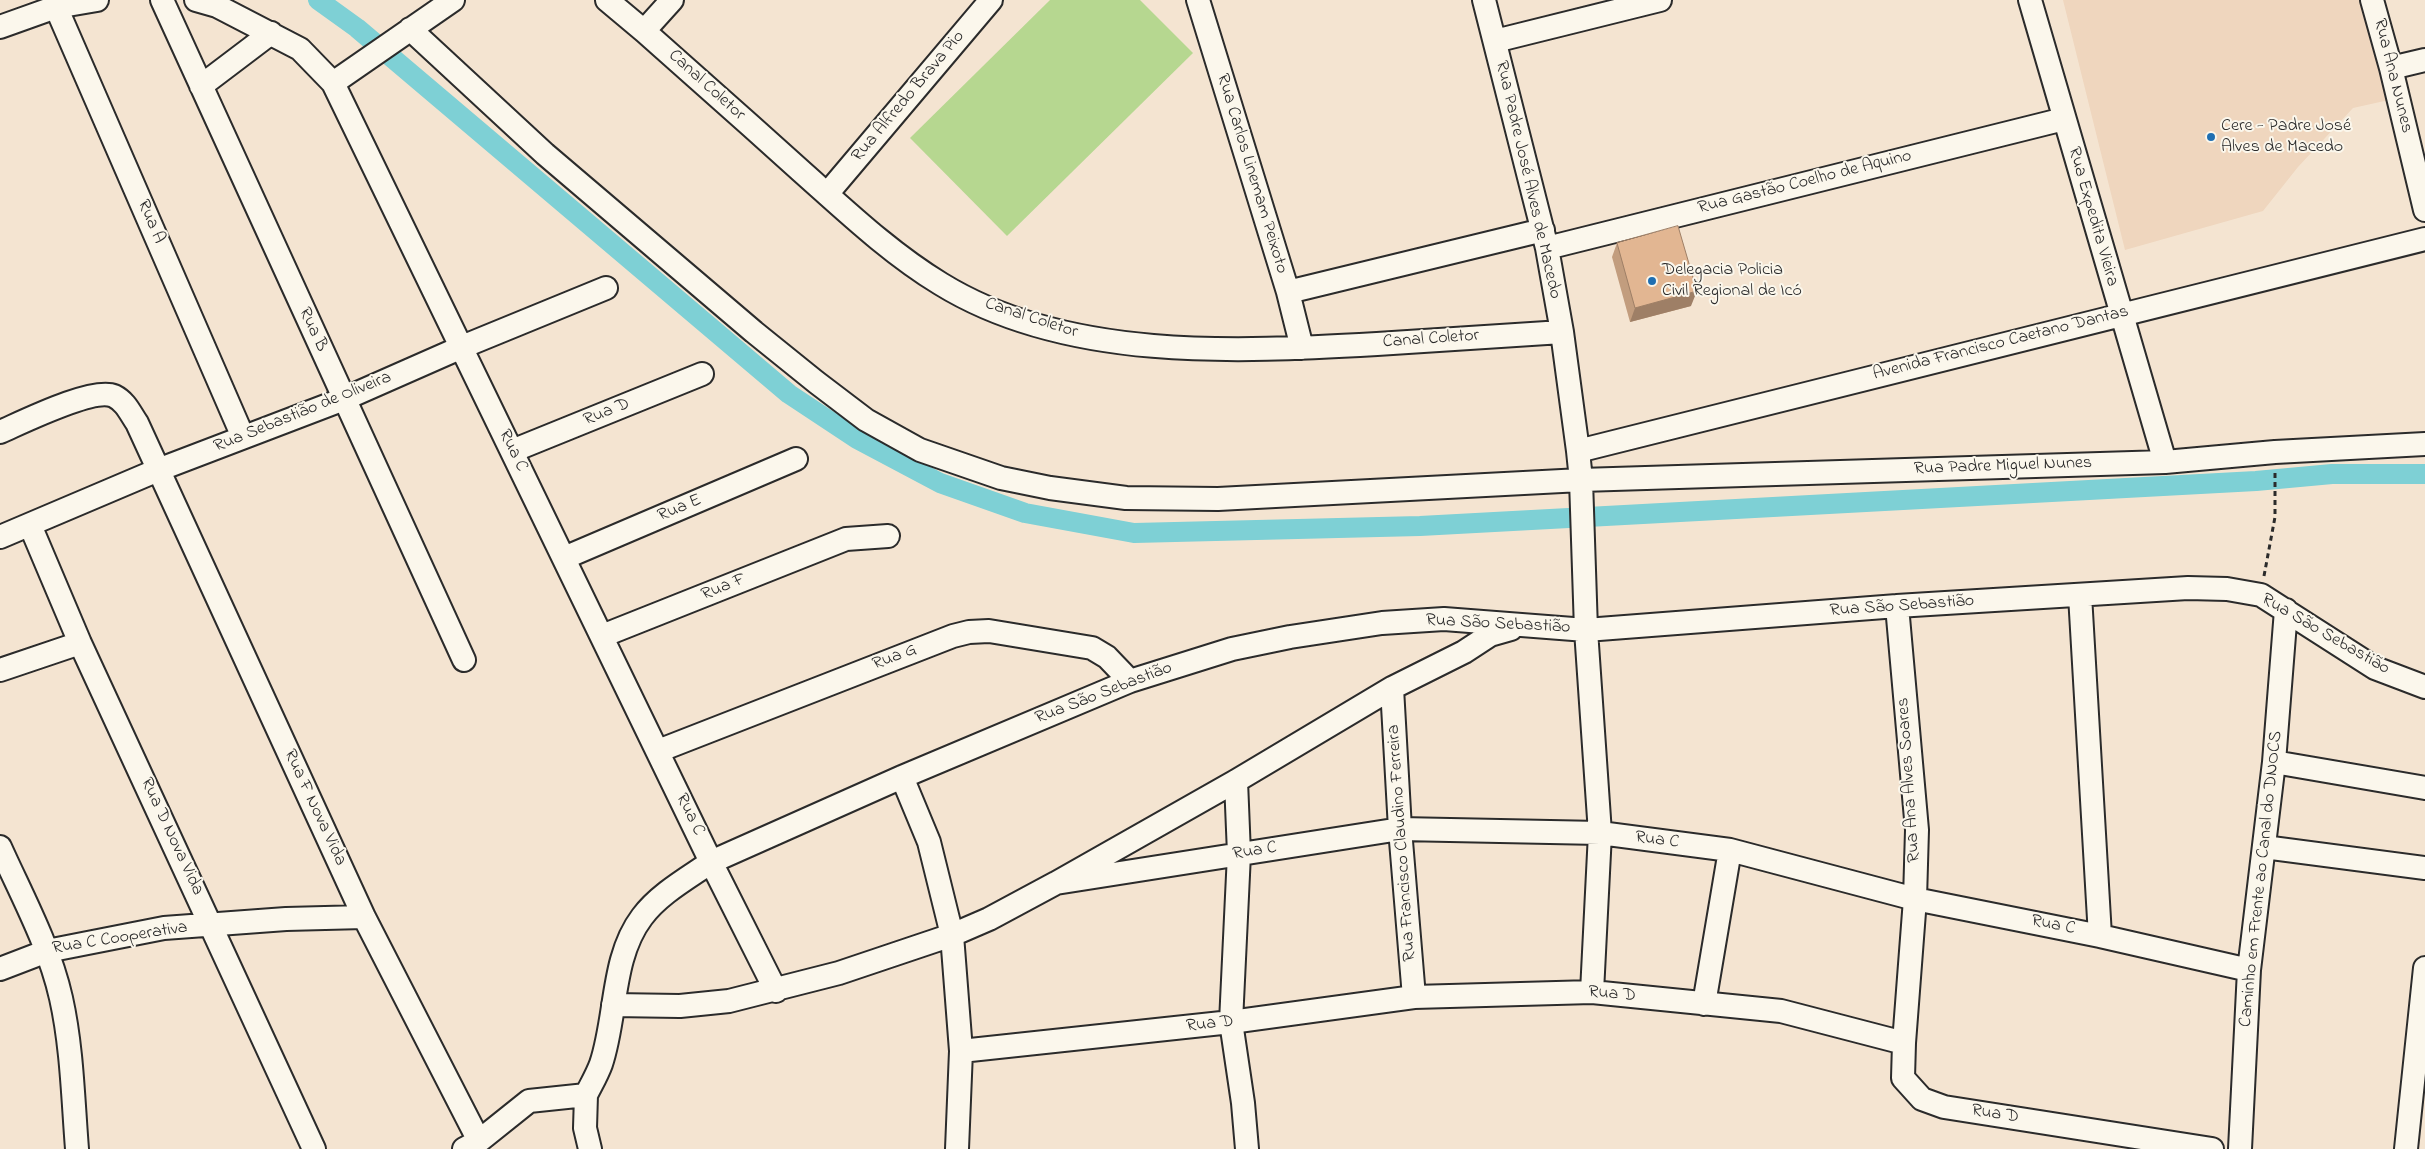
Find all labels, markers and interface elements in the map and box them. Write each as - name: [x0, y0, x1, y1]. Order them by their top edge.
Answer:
- street label: Rua Ana Nunes: [2367, 17, 2417, 135]
- street label: Rua Alfredo Brava Pio: [848, 27, 970, 167]
- street label: Canal Coletor: [663, 46, 749, 126]
- street label: Rua Padre José Alves de Macedo: [1489, 59, 1565, 301]
- street label: Rua Carlos Linemam Peixoto: [1210, 72, 1292, 276]
- place label: Cere - Padre José Alves de Macedo: [2221, 116, 2351, 158]
- marker: Cere - Padre José Alves de Macedo: [2205, 131, 2217, 143]
- street label: Rua Expedita Vieira: [2062, 145, 2122, 289]
- street label: Rua Gastão Coelho de Aquino: [1696, 146, 1914, 220]
- street label: Rua A: [131, 197, 169, 247]
- place label: Delegacia Policia Civil Regional de Icó: [1662, 260, 1802, 302]
- marker: Delegacia Policia Civil Regional de Icó: [1646, 275, 1658, 287]
- street label: Canal Coletor: [982, 294, 1080, 344]
- street label: Avenida Francisco Caetano Dantas: [1871, 302, 2131, 386]
- street label: Rua B: [292, 304, 332, 356]
- street label: Canal Coletor: [1382, 326, 1480, 354]
- street label: Rua Sebastião de Oliveira: [211, 367, 395, 459]
- street label: Rua D: [581, 394, 633, 432]
- street label: Rua C: [493, 426, 531, 476]
- street label: Rua Padre Miguel Nunes: [1914, 453, 2092, 481]
- street label: Rua E: [655, 490, 705, 528]
- street label: Rua F: [699, 569, 749, 607]
- street label: Rua São Sebastião: [2257, 589, 2393, 681]
- street label: Rua São Sebastião: [1829, 591, 1975, 623]
- street label: Rua São Sebastião: [1425, 610, 1571, 640]
- street label: Rua G: [870, 640, 920, 676]
- street label: Rua São Sebastião: [1033, 658, 1175, 730]
- street label: Rua Ana Alves Soares: [1893, 697, 1927, 863]
- street label: Rua Francisco Claudino Ferreira: [1384, 724, 1422, 962]
- street label: Caminho em Frente ao Canal do DNOCS: [2236, 730, 2288, 1028]
- street label: Rua F Nova Vida: [278, 746, 350, 870]
- street label: Rua D Nova Vida: [134, 775, 208, 899]
- street label: Rua C: [670, 790, 708, 840]
- street label: Rua C: [1634, 828, 1680, 854]
- street label: Rua C: [1231, 838, 1279, 866]
- street label: Rua C: [2029, 911, 2077, 941]
- street label: Rua C Cooperativa: [51, 918, 189, 960]
- street label: Rua D: [1587, 982, 1637, 1008]
- street label: Rua D: [1185, 1012, 1235, 1038]
- street label: Rua D: [1970, 1101, 2020, 1129]

